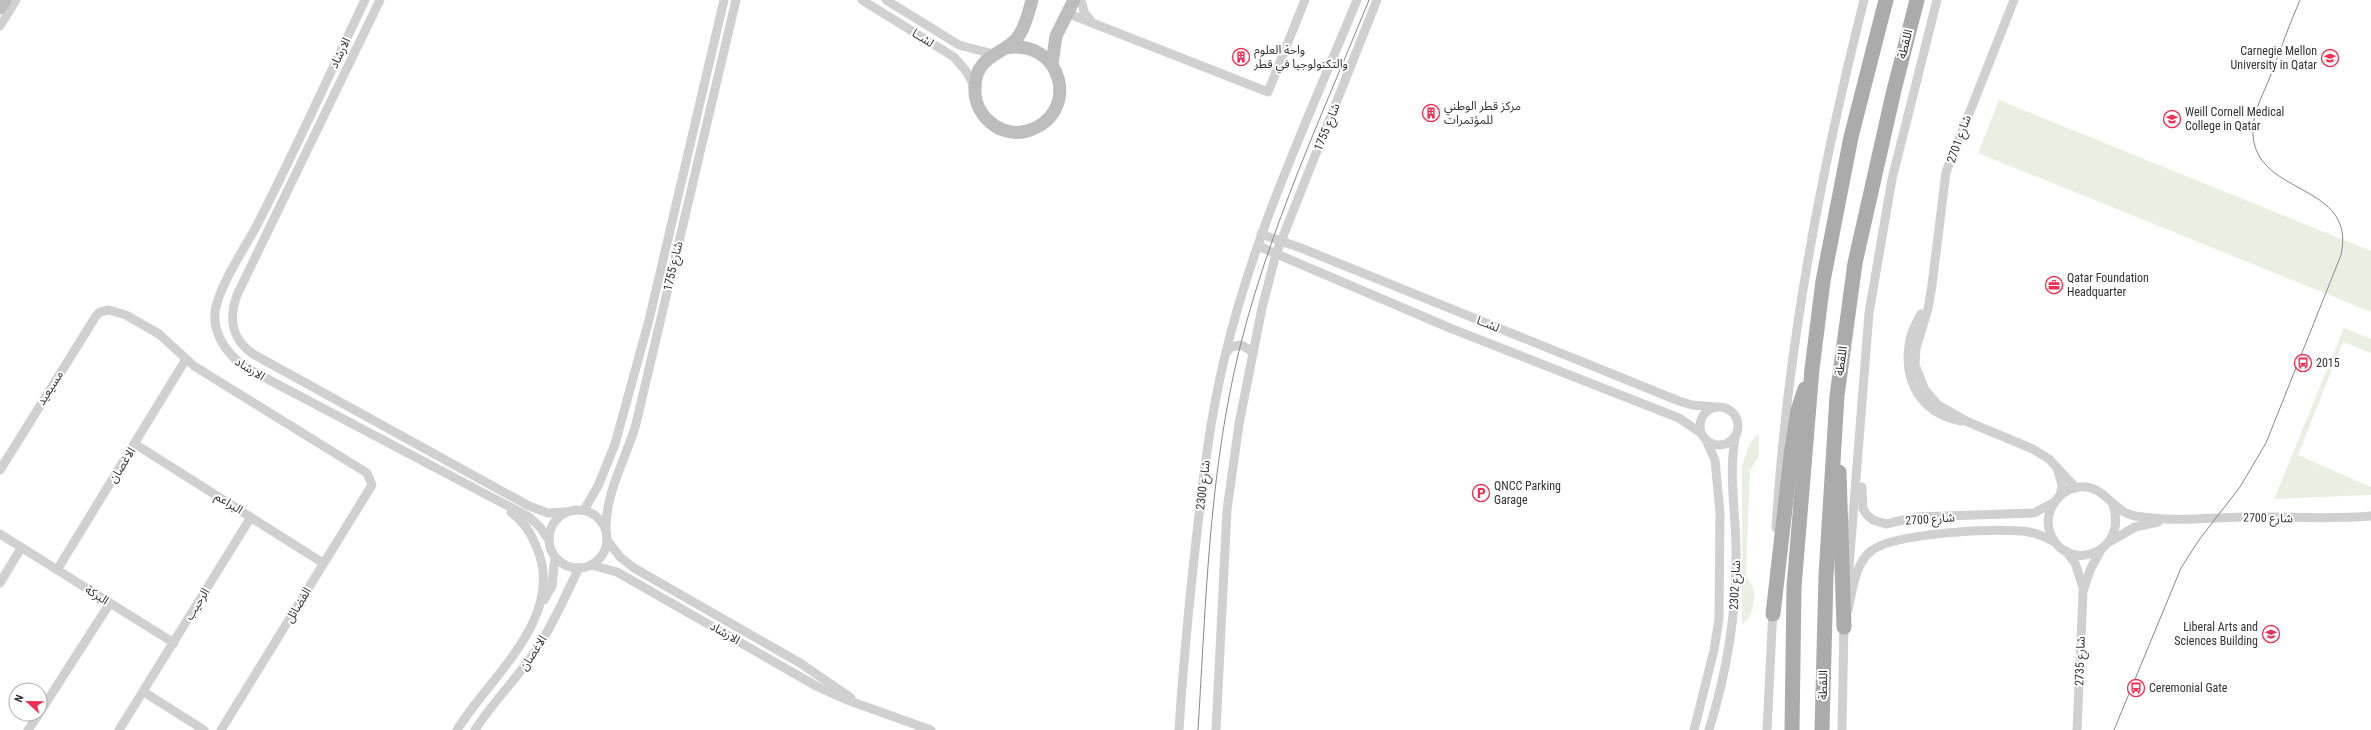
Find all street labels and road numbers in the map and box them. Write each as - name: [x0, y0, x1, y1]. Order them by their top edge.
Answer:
- street label: لشــا: [909, 26, 937, 50]
- street label: اللقطة: [1895, 28, 1915, 60]
- street label: الارشاد: [327, 35, 353, 71]
- street label: شارع 1755: [1311, 101, 1345, 153]
- street label: شارع 2701: [1944, 113, 1976, 166]
- street label: شارع 1755: [661, 240, 687, 292]
- street label: لشــا: [1475, 313, 1501, 335]
- street label: اللقطة: [1832, 345, 1850, 377]
- street label: الارشاد: [233, 354, 268, 384]
- street label: مسيعيد: [34, 368, 66, 408]
- street label: الاغصان: [106, 445, 138, 485]
- street label: شارع 2300: [1193, 459, 1215, 511]
- street label: البراعم: [211, 489, 246, 519]
- street label: شارع 2700: [1905, 510, 1955, 530]
- street label: شارع 2700: [2243, 511, 2293, 527]
- street label: شارع 2302: [1727, 560, 1745, 610]
- street label: البركة: [83, 582, 111, 608]
- street label: الرحيب: [182, 585, 212, 623]
- street label: الفضائل: [282, 585, 314, 625]
- street label: الارشاد: [707, 619, 743, 647]
- street label: الاغصان: [517, 633, 550, 673]
- street label: شارع 2735: [2072, 636, 2090, 686]
- street label: اللقطة: [1816, 670, 1830, 700]

